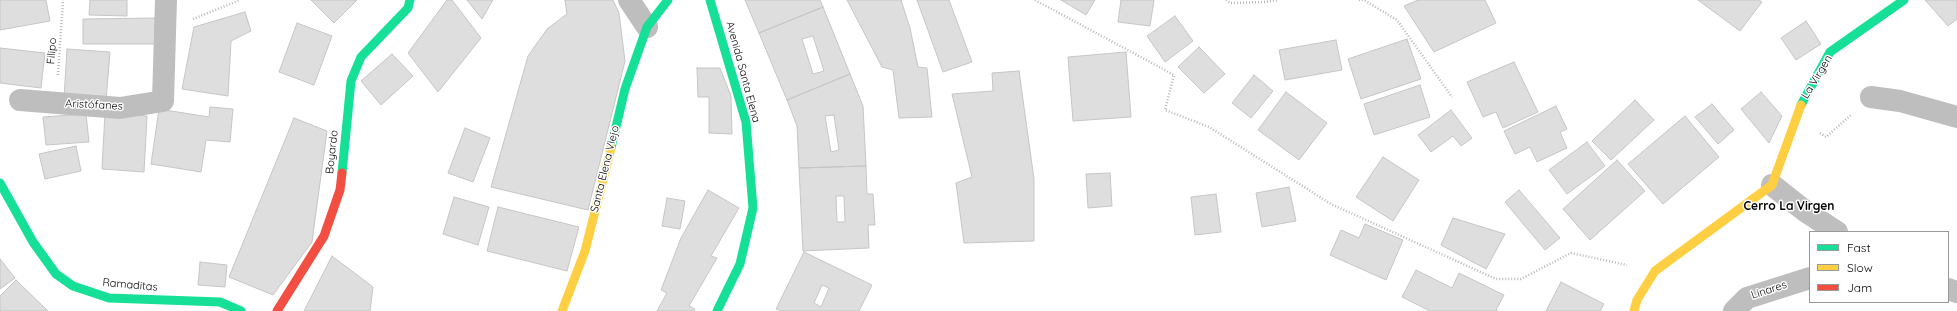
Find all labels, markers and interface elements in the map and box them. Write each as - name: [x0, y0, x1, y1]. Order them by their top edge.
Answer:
- street label: Avenida Santa Elena: [723, 20, 763, 124]
- street label: Filipo: [44, 37, 60, 65]
- street label: La Virgen: [1799, 53, 1835, 101]
- street label: Aristófanes: [65, 97, 123, 113]
- street label: Santa Elena Viejo: [588, 124, 622, 214]
- street label: Boyardo: [323, 129, 341, 175]
- district label: Cerro La Virgen: [1744, 199, 1834, 213]
- legend: [1809, 231, 1949, 303]
- text: Fast: [1847, 240, 1871, 255]
- text: Slow: [1847, 260, 1873, 275]
- street label: Ramaditas: [102, 276, 158, 294]
- street label: Linares: [1750, 278, 1788, 302]
- text: Jam: [1847, 280, 1872, 295]

